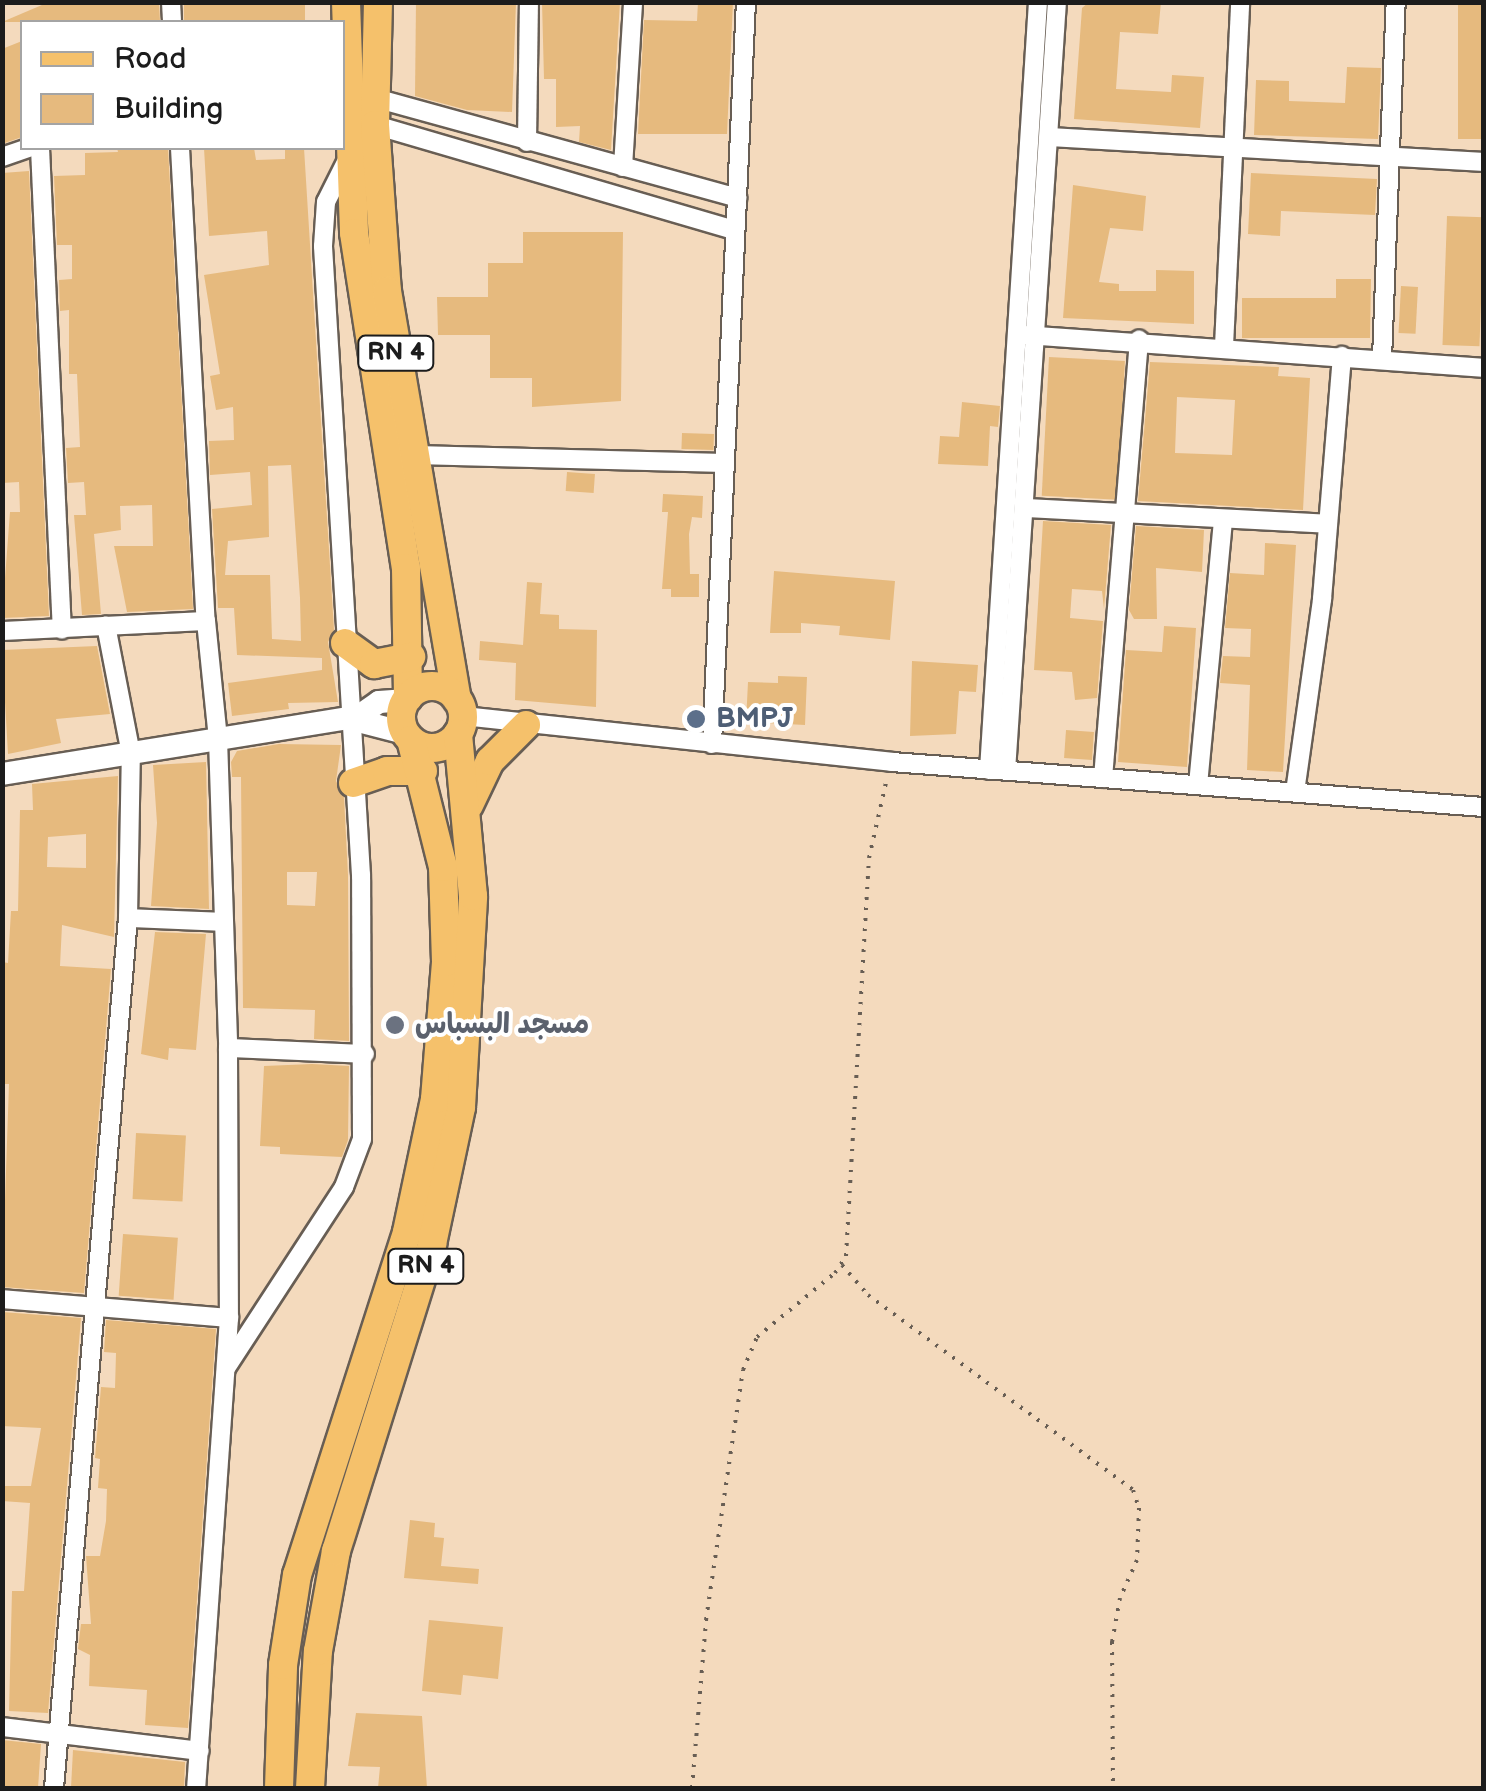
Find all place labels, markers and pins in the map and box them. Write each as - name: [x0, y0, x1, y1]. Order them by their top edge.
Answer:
- place label: BMPJ: [716, 702, 793, 736]
- marker: BMPJ: [685, 708, 707, 730]
- place label: مسجد البسباس: [415, 1008, 589, 1042]
- marker: مسجد البسباس: [384, 1014, 406, 1036]

